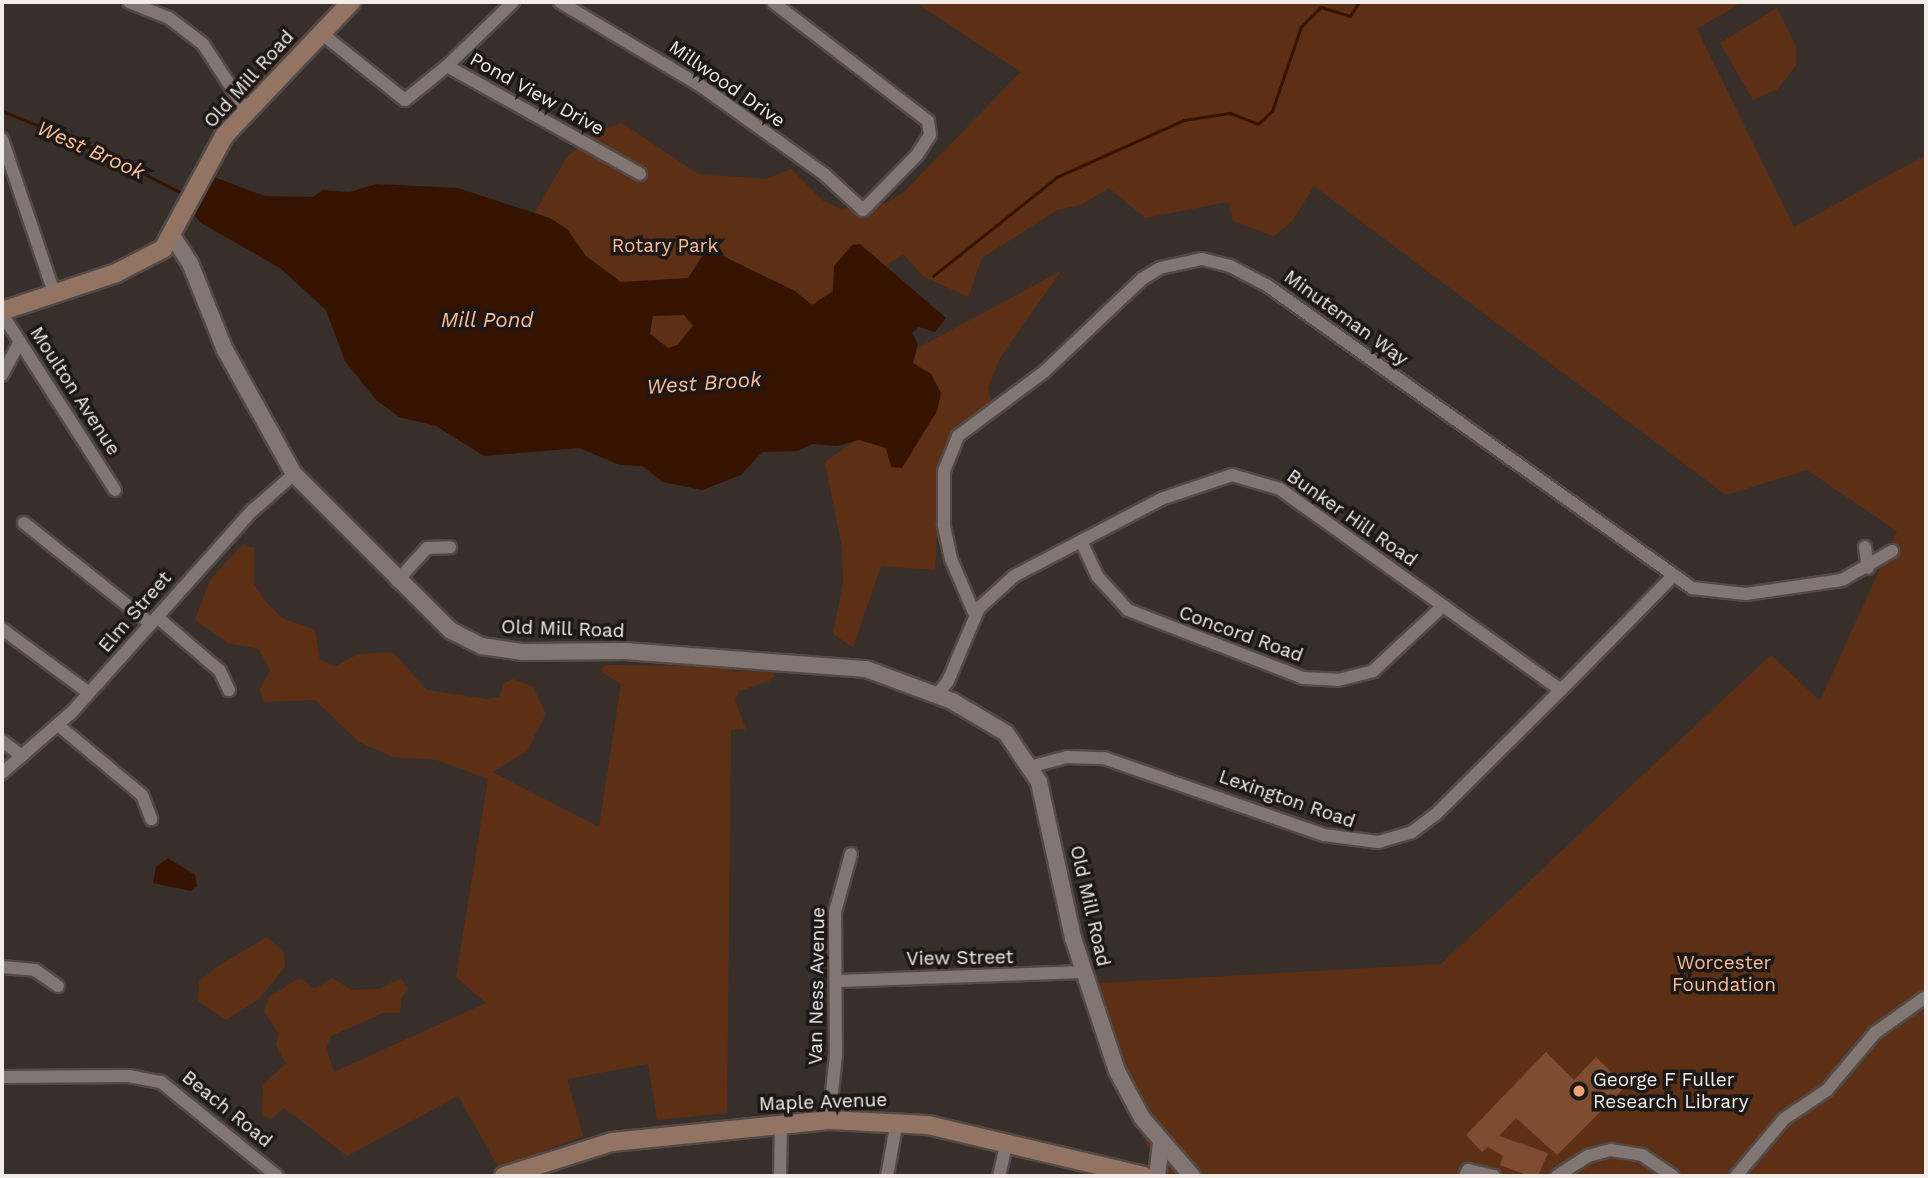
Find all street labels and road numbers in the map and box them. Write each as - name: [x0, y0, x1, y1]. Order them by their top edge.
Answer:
- street label: Old Mill Road: [199, 25, 299, 133]
- street label: Millwood Drive: [665, 35, 789, 133]
- street label: Pond View Drive: [466, 48, 608, 140]
- street label: Minuteman Way: [1279, 265, 1413, 371]
- street label: Moulton Avenue: [25, 322, 125, 460]
- street label: Bunker Hill Road: [1282, 464, 1422, 572]
- street label: Elm Street: [94, 567, 176, 657]
- street label: Concord Road: [1176, 601, 1306, 667]
- street label: Old Mill Road: [501, 615, 625, 643]
- street label: Lexington Road: [1216, 765, 1358, 833]
- street label: Old Mill Road: [1065, 843, 1115, 969]
- street label: Van Ness Avenue: [804, 906, 830, 1066]
- street label: View Street: [906, 946, 1014, 970]
- street label: Beach Road: [177, 1066, 277, 1152]
- street label: Maple Avenue: [758, 1088, 888, 1116]

